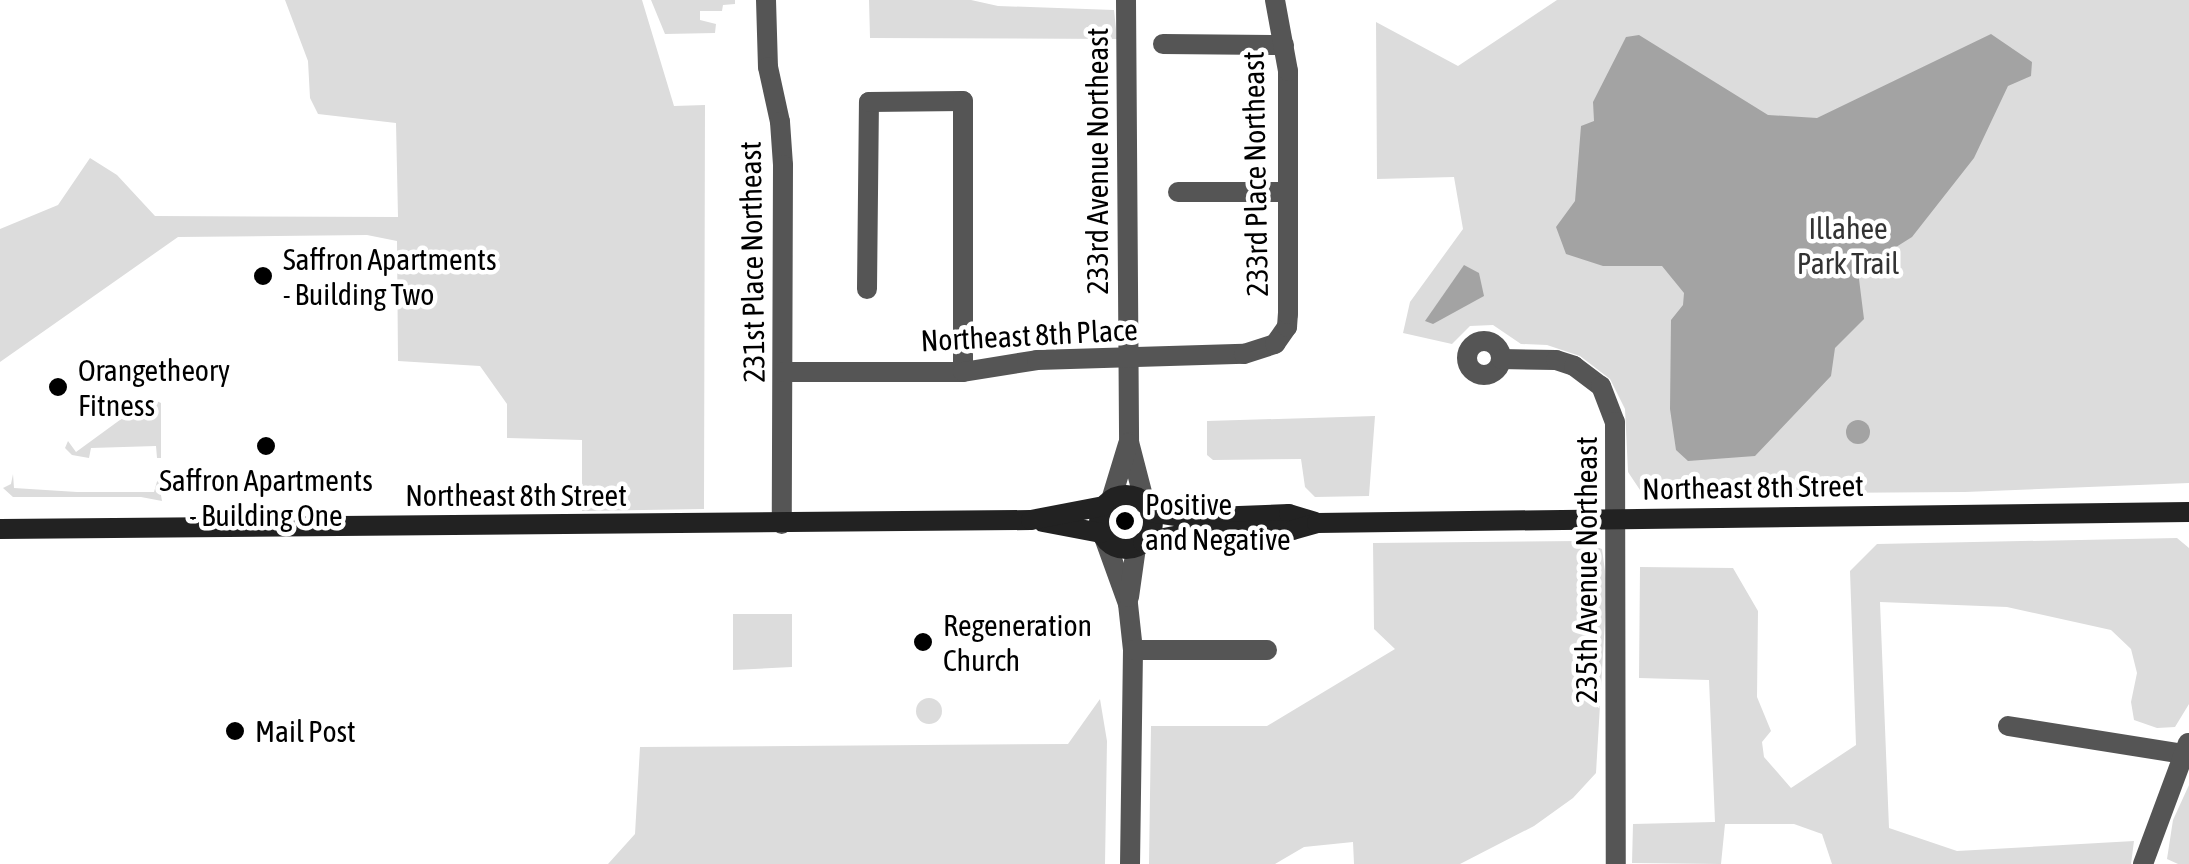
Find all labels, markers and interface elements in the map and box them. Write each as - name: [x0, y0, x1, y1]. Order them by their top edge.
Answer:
- street label: 233rd Avenue Northeast: [1079, 28, 1115, 294]
- street label: 233rd Place Northeast: [1235, 51, 1275, 297]
- street label: 231st Place Northeast: [732, 141, 772, 383]
- park label: Illahee Park Trail: [1797, 210, 1899, 280]
- place label: Saffron Apartments - Building Two: [283, 241, 496, 312]
- marker: Saffron Apartments - Building Two: [252, 265, 274, 287]
- street label: Northeast 8th Place: [920, 311, 1138, 359]
- place label: Orangetheory Fitness: [78, 352, 230, 422]
- marker: Orangetheory Fitness: [47, 376, 69, 398]
- marker: Saffron Apartments - Building One: [255, 435, 277, 457]
- street label: 235th Avenue Northeast: [1568, 436, 1604, 704]
- place label: Saffron Apartments - Building One: [159, 462, 373, 532]
- street label: Northeast 8th Street: [1642, 467, 1864, 507]
- street label: Northeast 8th Street: [405, 477, 627, 513]
- place label: Positive and Negative: [1145, 486, 1291, 556]
- marker: Positive and Negative: [1114, 510, 1136, 532]
- place label: Regeneration Church: [943, 607, 1092, 678]
- marker: Regeneration Church: [912, 631, 934, 653]
- place label: Mail Post: [255, 713, 356, 749]
- marker: Mail Post: [224, 720, 246, 742]

